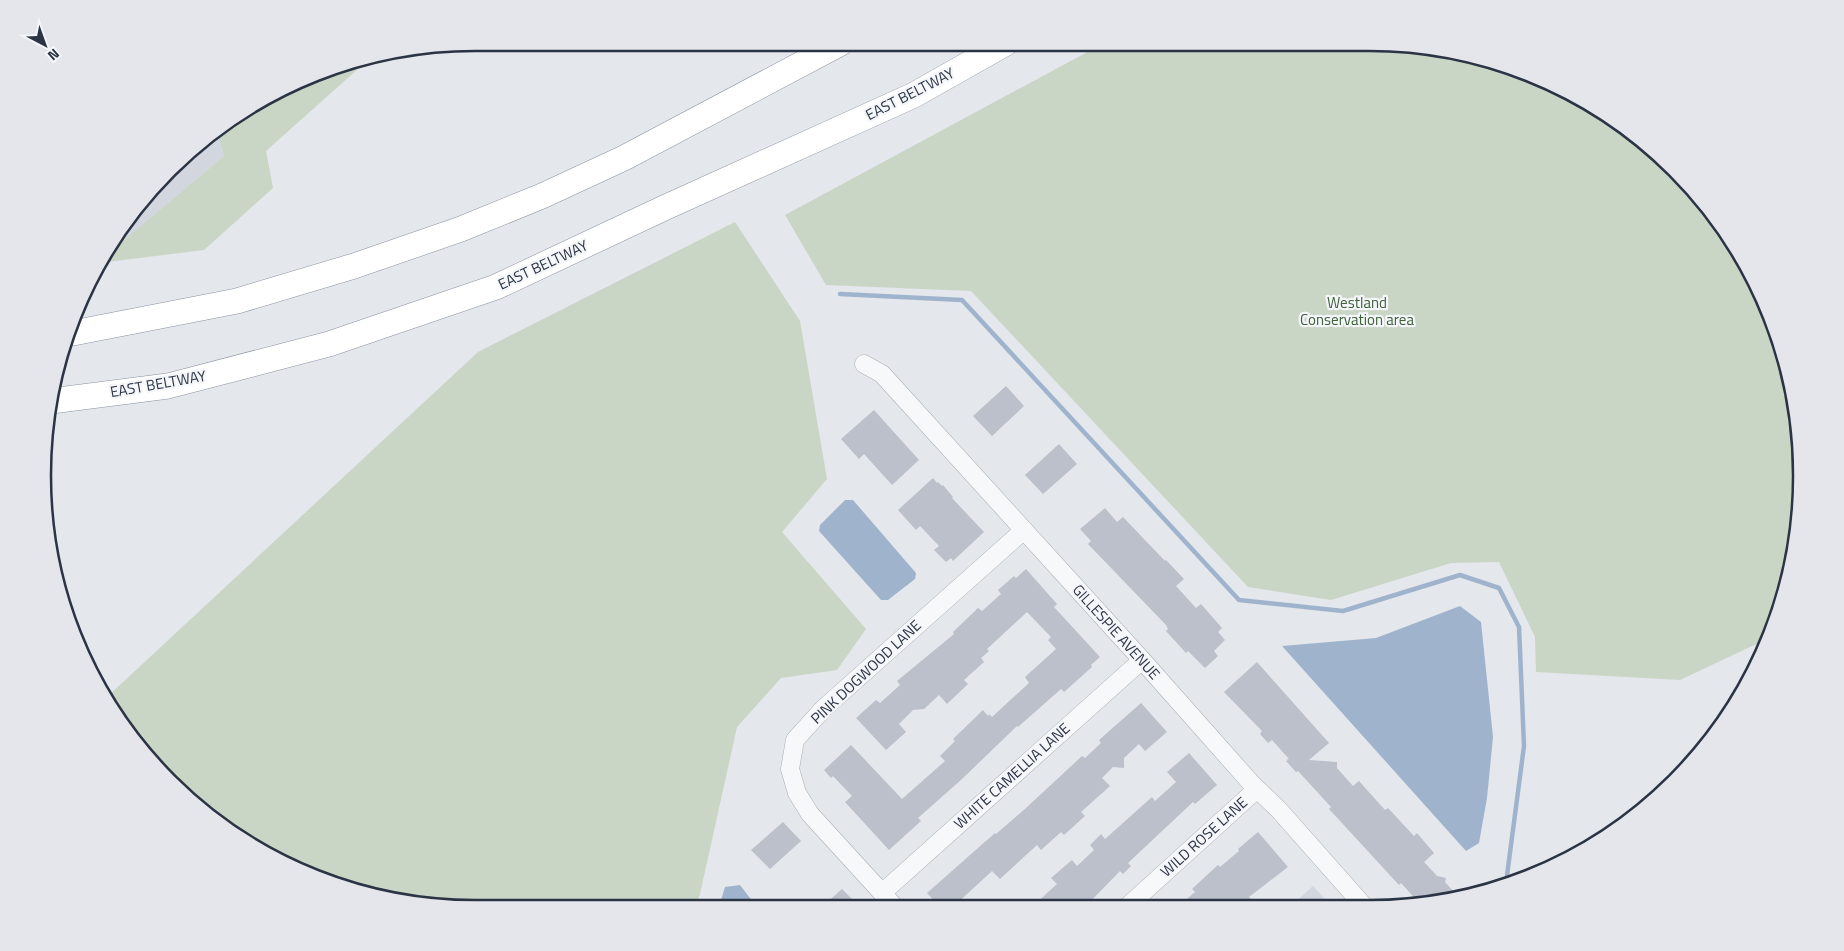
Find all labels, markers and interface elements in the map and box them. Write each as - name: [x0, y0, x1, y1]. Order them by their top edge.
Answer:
- north arrow: [20, 20, 70, 70]
- text: N: [43, 44, 64, 66]
- street label: EAST BELTWAY: [861, 61, 958, 126]
- street label: EAST BELTWAY: [494, 234, 592, 295]
- park label: Westland Conservation area: [1300, 291, 1414, 331]
- street label: EAST BELTWAY: [108, 364, 208, 403]
- street label: GILLESPIE AVENUE: [1067, 579, 1166, 685]
- street label: PINK DOGWOOD LANE: [805, 614, 926, 729]
- street label: WHITE CAMELLIA LANE: [948, 717, 1075, 834]
- street label: WILD ROSE LANE: [1155, 791, 1252, 882]

